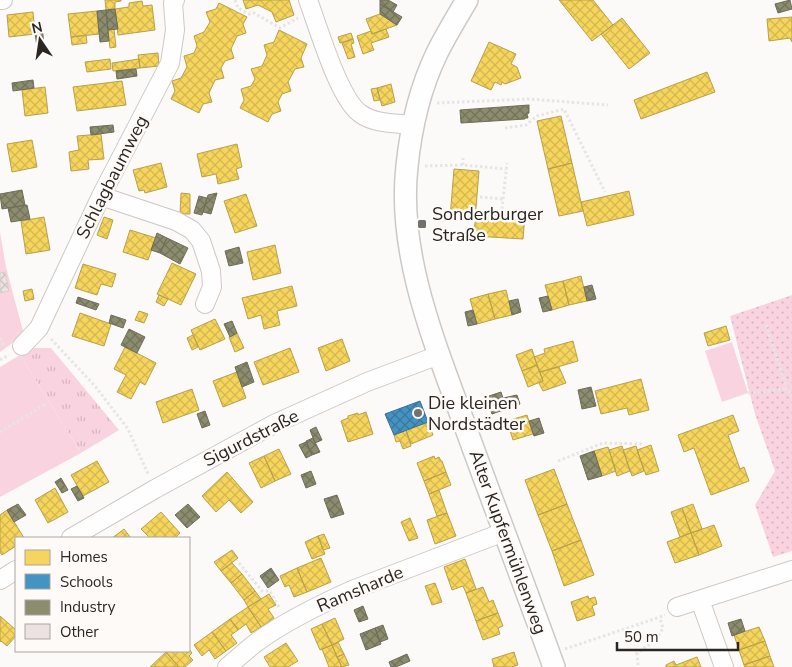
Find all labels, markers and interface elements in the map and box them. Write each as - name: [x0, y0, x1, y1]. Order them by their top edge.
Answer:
- north arrow: [15, 15, 65, 65]
- text: N: [30, 17, 44, 38]
- street label: Schlagbaumweg: [71, 111, 153, 243]
- place label: Sonderburger Straße: [432, 202, 544, 247]
- marker: Sonderburger Straße: [416, 218, 428, 230]
- place label: Die kleinen Nordstädter: [428, 391, 526, 436]
- street label: Sigurdstraße: [199, 404, 303, 472]
- marker: Die kleinen Nordstädter: [412, 407, 424, 419]
- street label: Alter Kupfermühlenweg: [463, 447, 553, 637]
- legend: [15, 537, 190, 652]
- text: Homes: [60, 547, 108, 567]
- street label: Ramsharde: [313, 560, 407, 618]
- text: Schools: [60, 572, 113, 592]
- text: Industry: [60, 597, 116, 617]
- scale bar: [617, 620, 738, 652]
- text: Other: [60, 622, 99, 642]
- text: 50 m: [624, 627, 659, 647]

